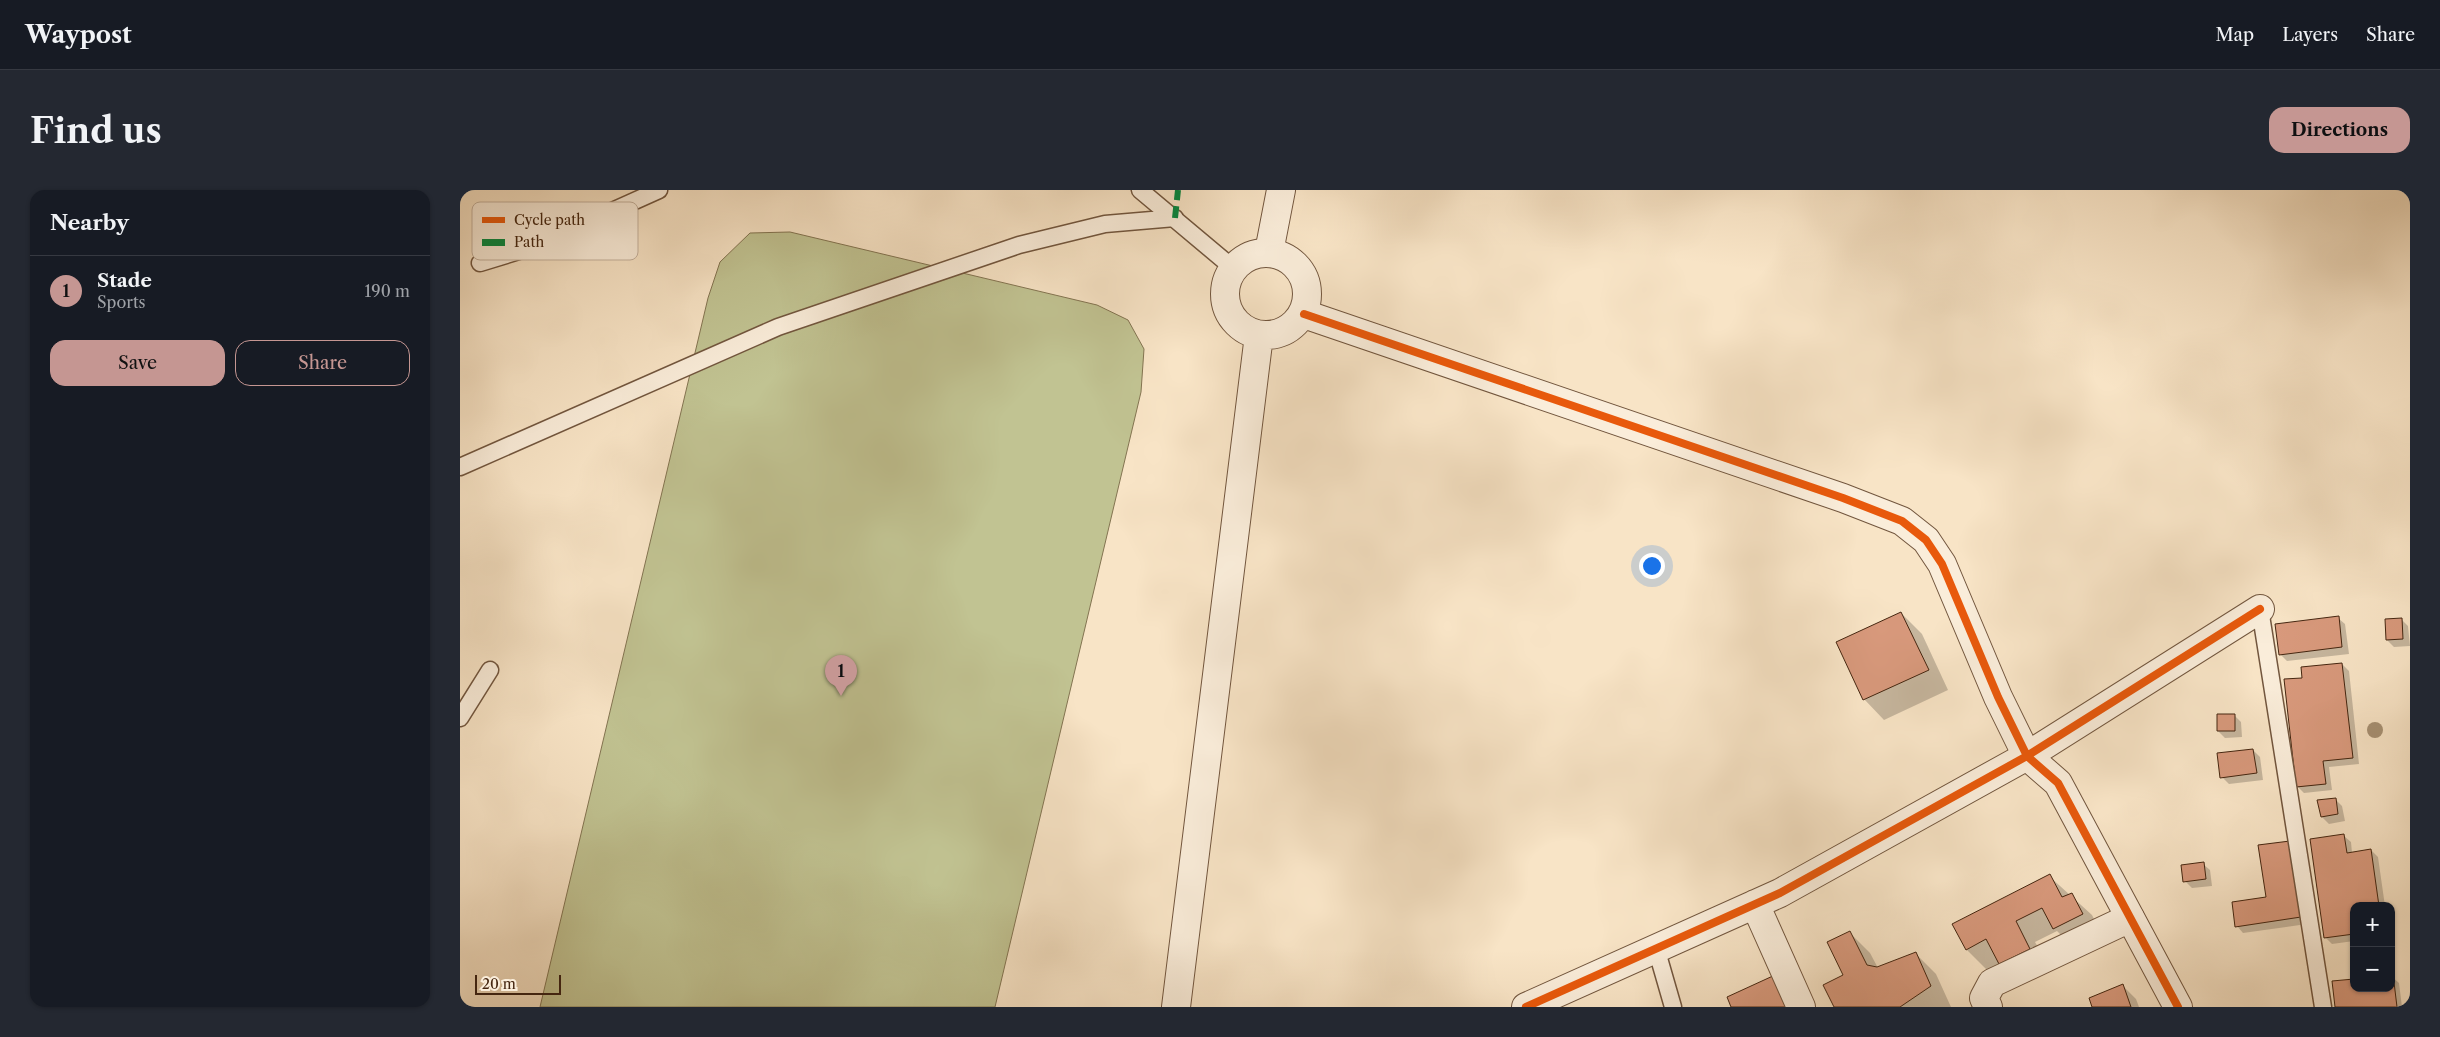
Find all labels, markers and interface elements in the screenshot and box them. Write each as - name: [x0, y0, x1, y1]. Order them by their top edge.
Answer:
- text: Waypost: [25, 20, 132, 49]
- text: Map: [2216, 24, 2254, 46]
- text: Layers: [2282, 24, 2338, 46]
- text: Share: [2366, 24, 2415, 46]
- button: Directions: [2269, 107, 2410, 153]
- text: Find us: [30, 109, 162, 152]
- legend: [472, 202, 638, 260]
- text: Nearby: [50, 210, 129, 235]
- text: Cycle path: [514, 211, 585, 229]
- text: Path: [514, 233, 544, 251]
- text: Stade: [97, 269, 152, 292]
- text: 1: [62, 281, 70, 301]
- text: 190 m: [365, 281, 410, 301]
- text: Sports: [97, 292, 146, 312]
- button: Save: [50, 340, 225, 386]
- button: Share: [235, 340, 410, 386]
- your location: [1639, 553, 1665, 579]
- pin: 1: [825, 655, 857, 696]
- map controls: [2350, 902, 2395, 992]
- button: +: [2350, 902, 2395, 947]
- button: −: [2350, 947, 2395, 992]
- scale bar: [475, 972, 561, 995]
- text: 20 m: [482, 975, 516, 993]

